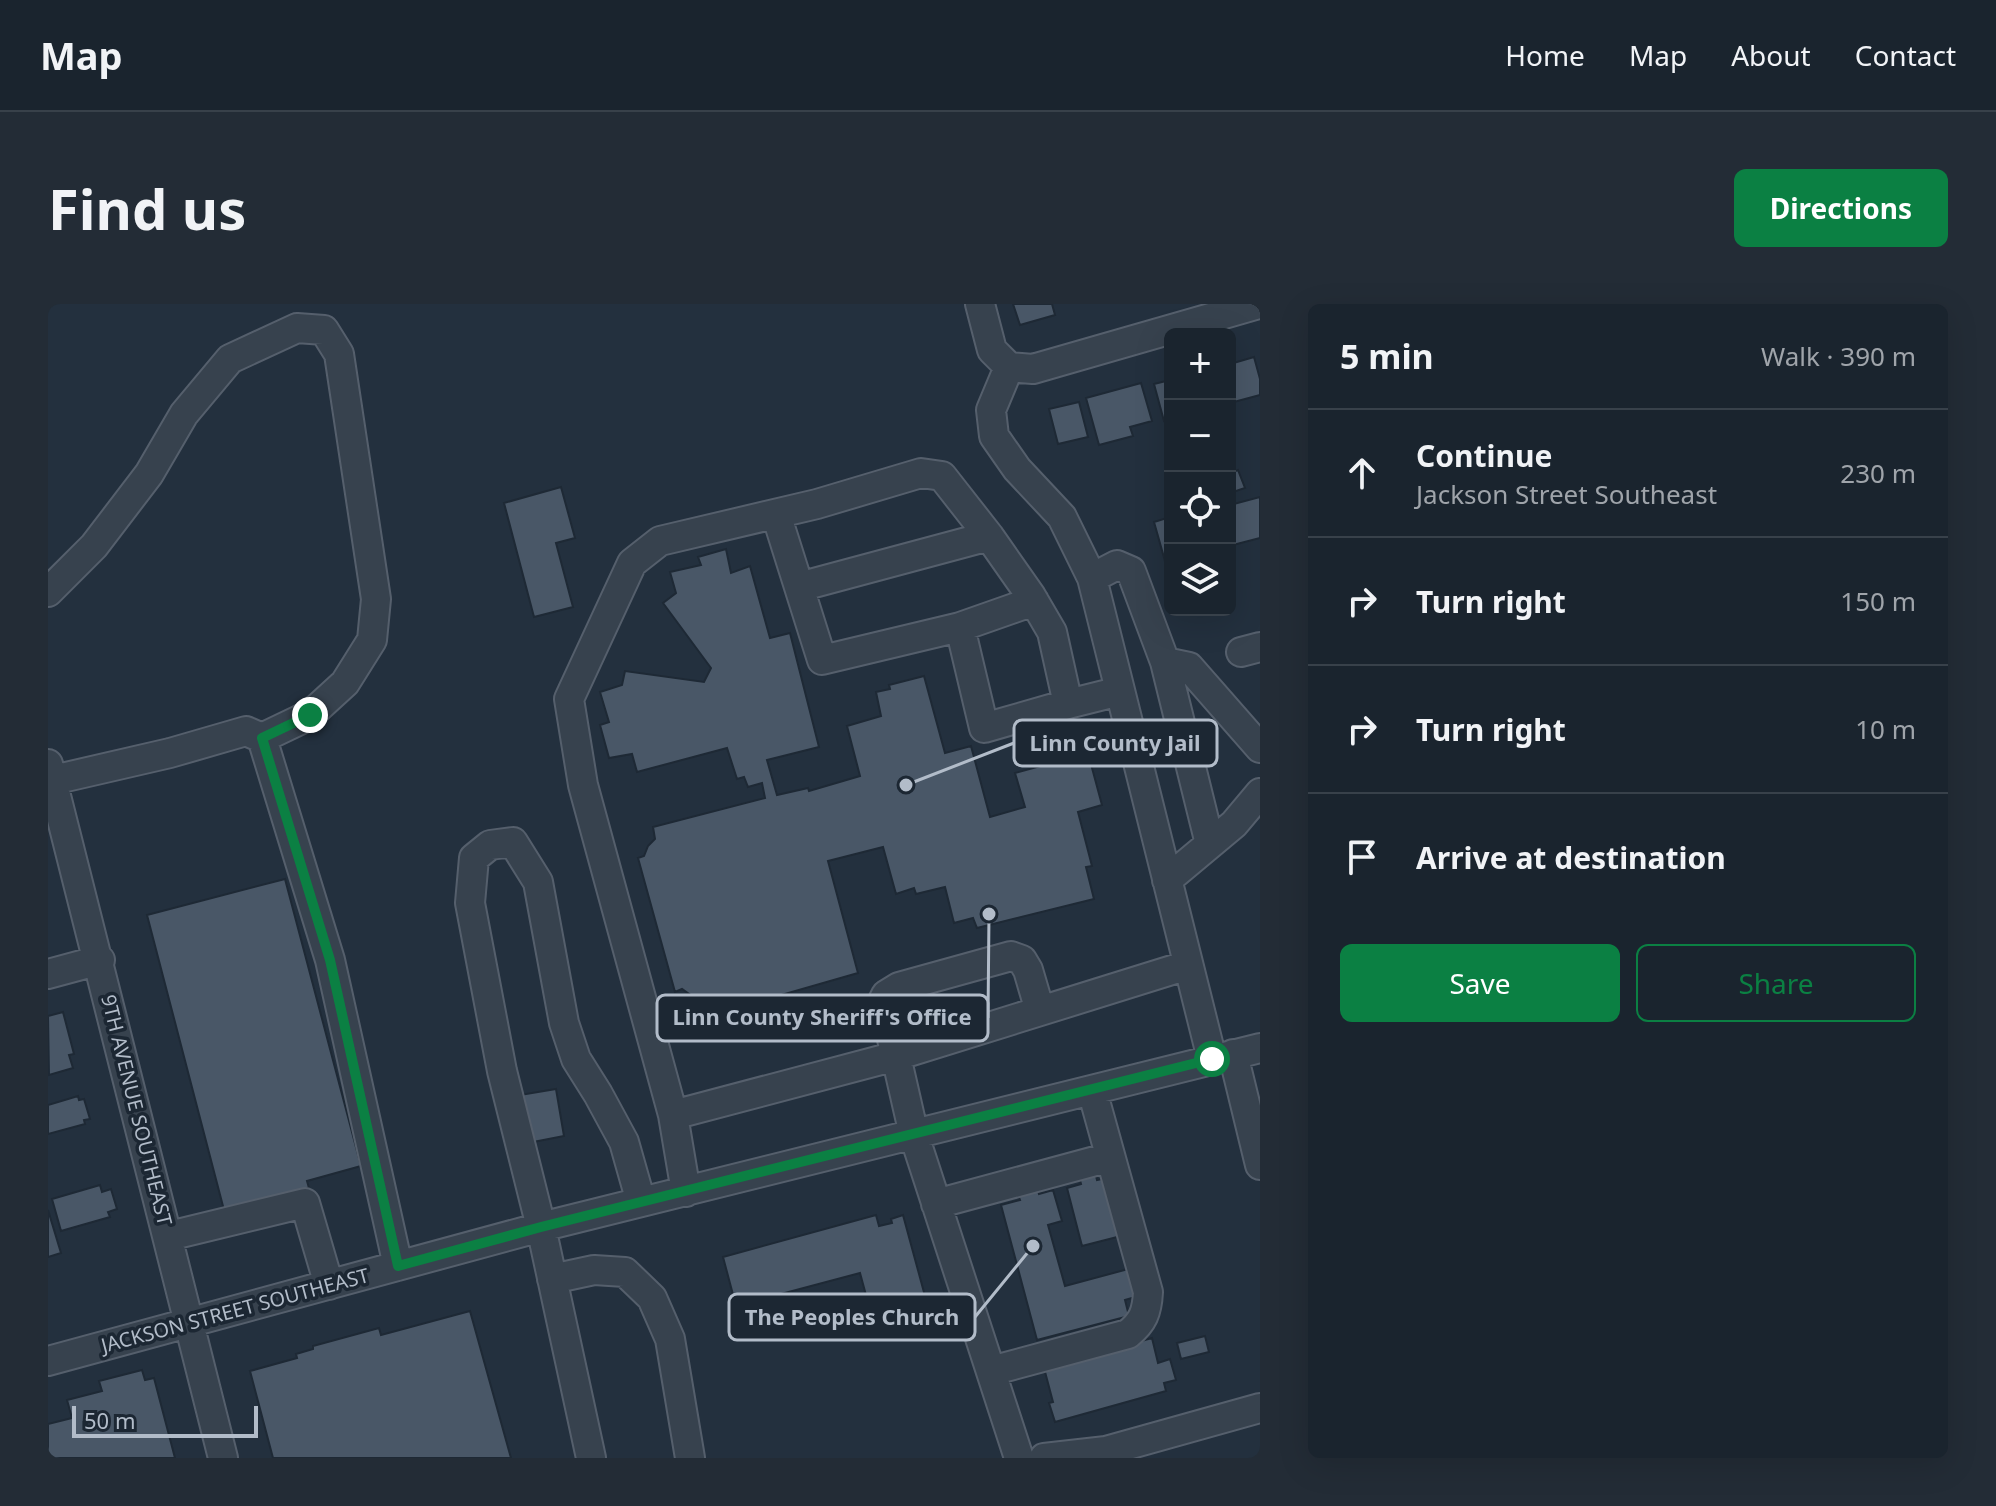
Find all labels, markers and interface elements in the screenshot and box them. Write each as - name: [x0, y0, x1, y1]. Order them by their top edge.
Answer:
- text: Map: [40, 29, 123, 81]
- text: Home: [1505, 36, 1585, 74]
- text: Map: [1629, 36, 1687, 74]
- text: About: [1731, 36, 1811, 74]
- text: Contact: [1855, 36, 1956, 74]
- button: Directions: [1734, 169, 1948, 247]
- text: Find us: [48, 170, 246, 246]
- map controls: [1164, 328, 1236, 616]
- button: +: [1164, 328, 1236, 400]
- text: 5 min: [1340, 333, 1434, 379]
- text: Walk · 390 m: [1761, 338, 1916, 374]
- button: −: [1164, 400, 1236, 472]
- text: Continue: [1416, 435, 1552, 476]
- icon: ahead: [1340, 451, 1384, 495]
- text: 230 m: [1840, 455, 1916, 491]
- button: locate: [1164, 472, 1236, 544]
- text: Jackson Street Southeast: [1416, 476, 1717, 512]
- button: layers: [1164, 544, 1236, 616]
- icon: right: [1340, 579, 1384, 623]
- text: Turn right: [1416, 581, 1566, 622]
- text: 150 m: [1840, 583, 1916, 619]
- route end: [292, 697, 328, 733]
- icon: right: [1340, 707, 1384, 751]
- text: Turn right: [1416, 709, 1566, 750]
- text: 10 m: [1855, 711, 1916, 747]
- callout: Linn County Jail: [1014, 720, 1217, 766]
- text: Linn County Jail: [1029, 727, 1201, 757]
- icon: arrive: [1340, 835, 1384, 879]
- text: Arrive at destination: [1416, 837, 1726, 878]
- button: Save: [1340, 944, 1620, 1022]
- button: Share: [1636, 944, 1916, 1022]
- street label: 9TH AVENUE SOUTHEAST: [95, 992, 179, 1228]
- callout: Linn County Sheriff's Office: [657, 995, 988, 1041]
- text: Linn County Sheriff's Office: [672, 1001, 972, 1031]
- route start: [1194, 1041, 1230, 1077]
- street label: JACKSON STREET SOUTHEAST: [96, 1261, 372, 1359]
- callout: The Peoples Church: [729, 1294, 975, 1340]
- text: The Peoples Church: [745, 1301, 959, 1331]
- scale bar: [72, 1402, 258, 1438]
- text: 50 m: [84, 1405, 135, 1435]

